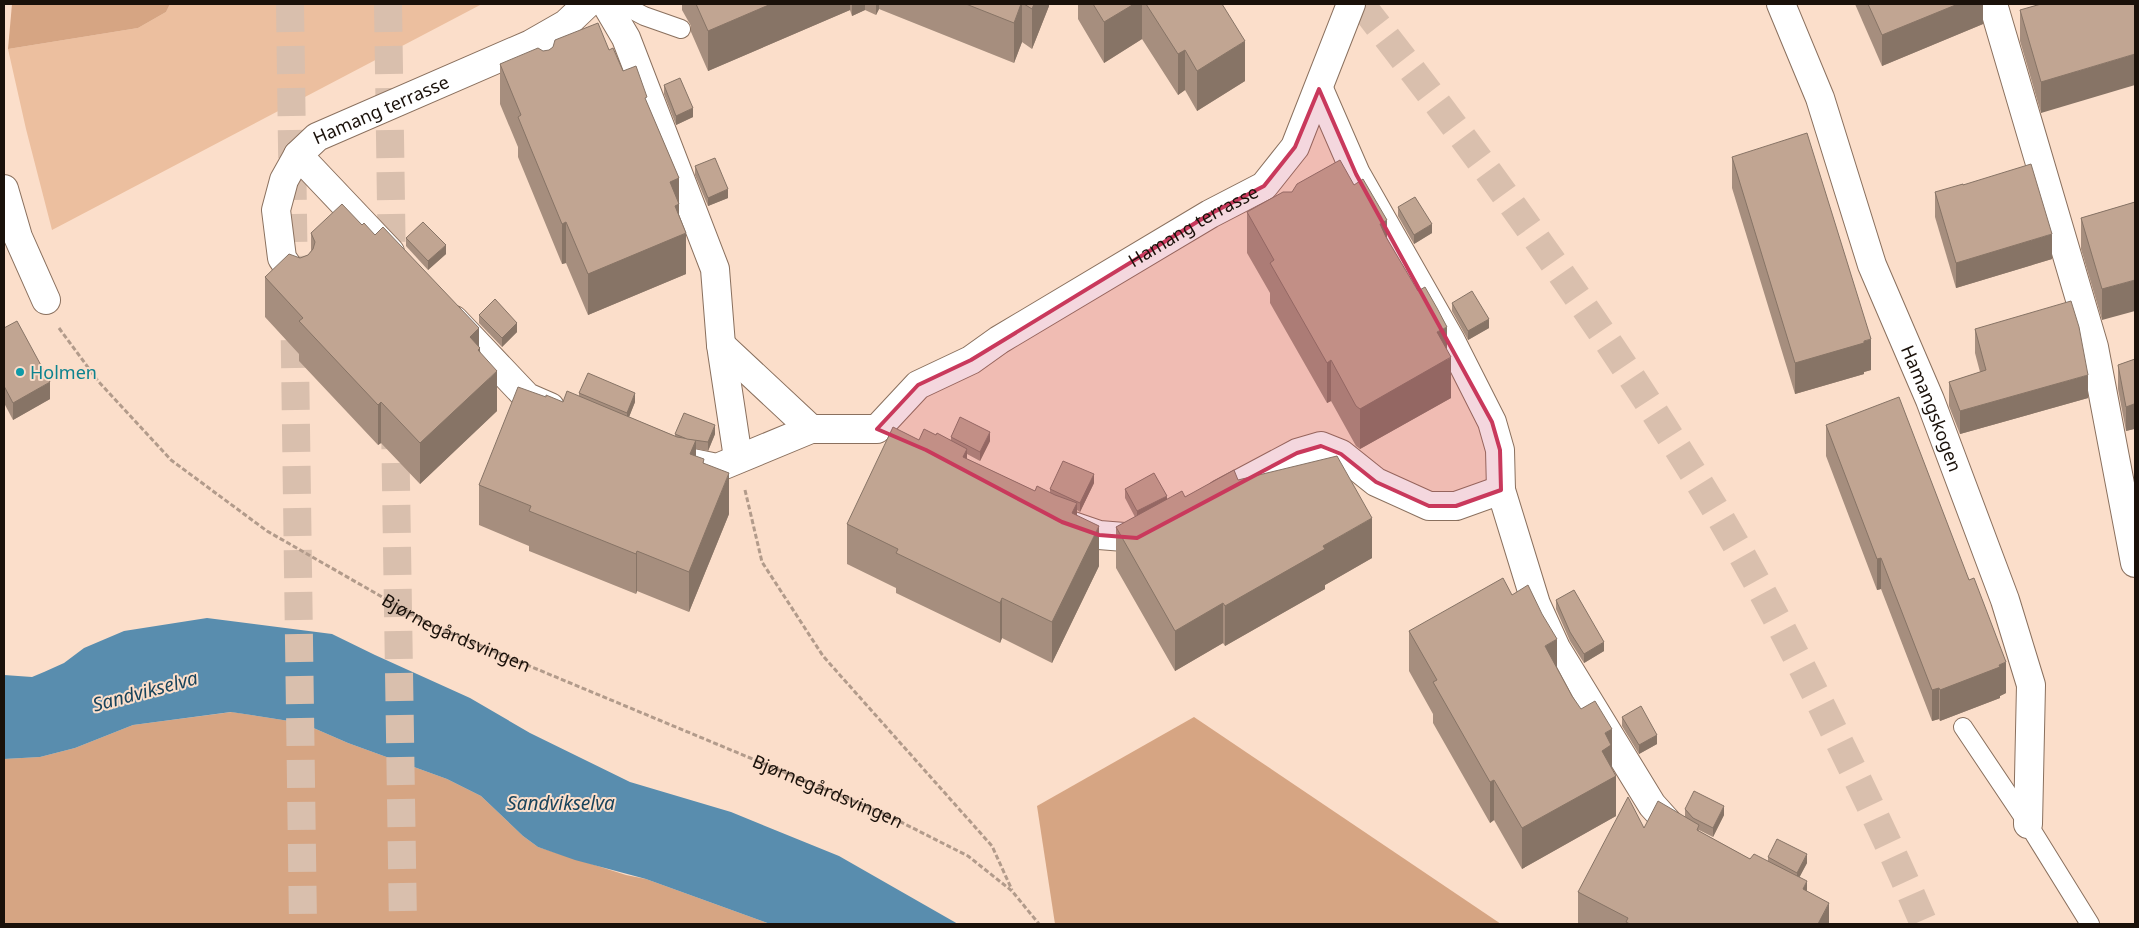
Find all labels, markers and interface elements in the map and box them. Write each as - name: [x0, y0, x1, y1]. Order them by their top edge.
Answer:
- street label: Hamang terrasse: [309, 69, 452, 149]
- street label: Hamang terrasse: [1124, 179, 1262, 272]
- street label: Hamangskogen: [1896, 341, 1968, 475]
- place label: Holmen: [30, 360, 97, 384]
- marker: Holmen: [14, 366, 26, 378]
- street label: Bjørnegårdsvingen: [378, 588, 534, 677]
- water label: Sandvikselva: [90, 664, 201, 718]
- street label: Bjørnegårdsvingen: [749, 748, 907, 833]
- water label: Sandvikselva: [507, 790, 615, 816]

